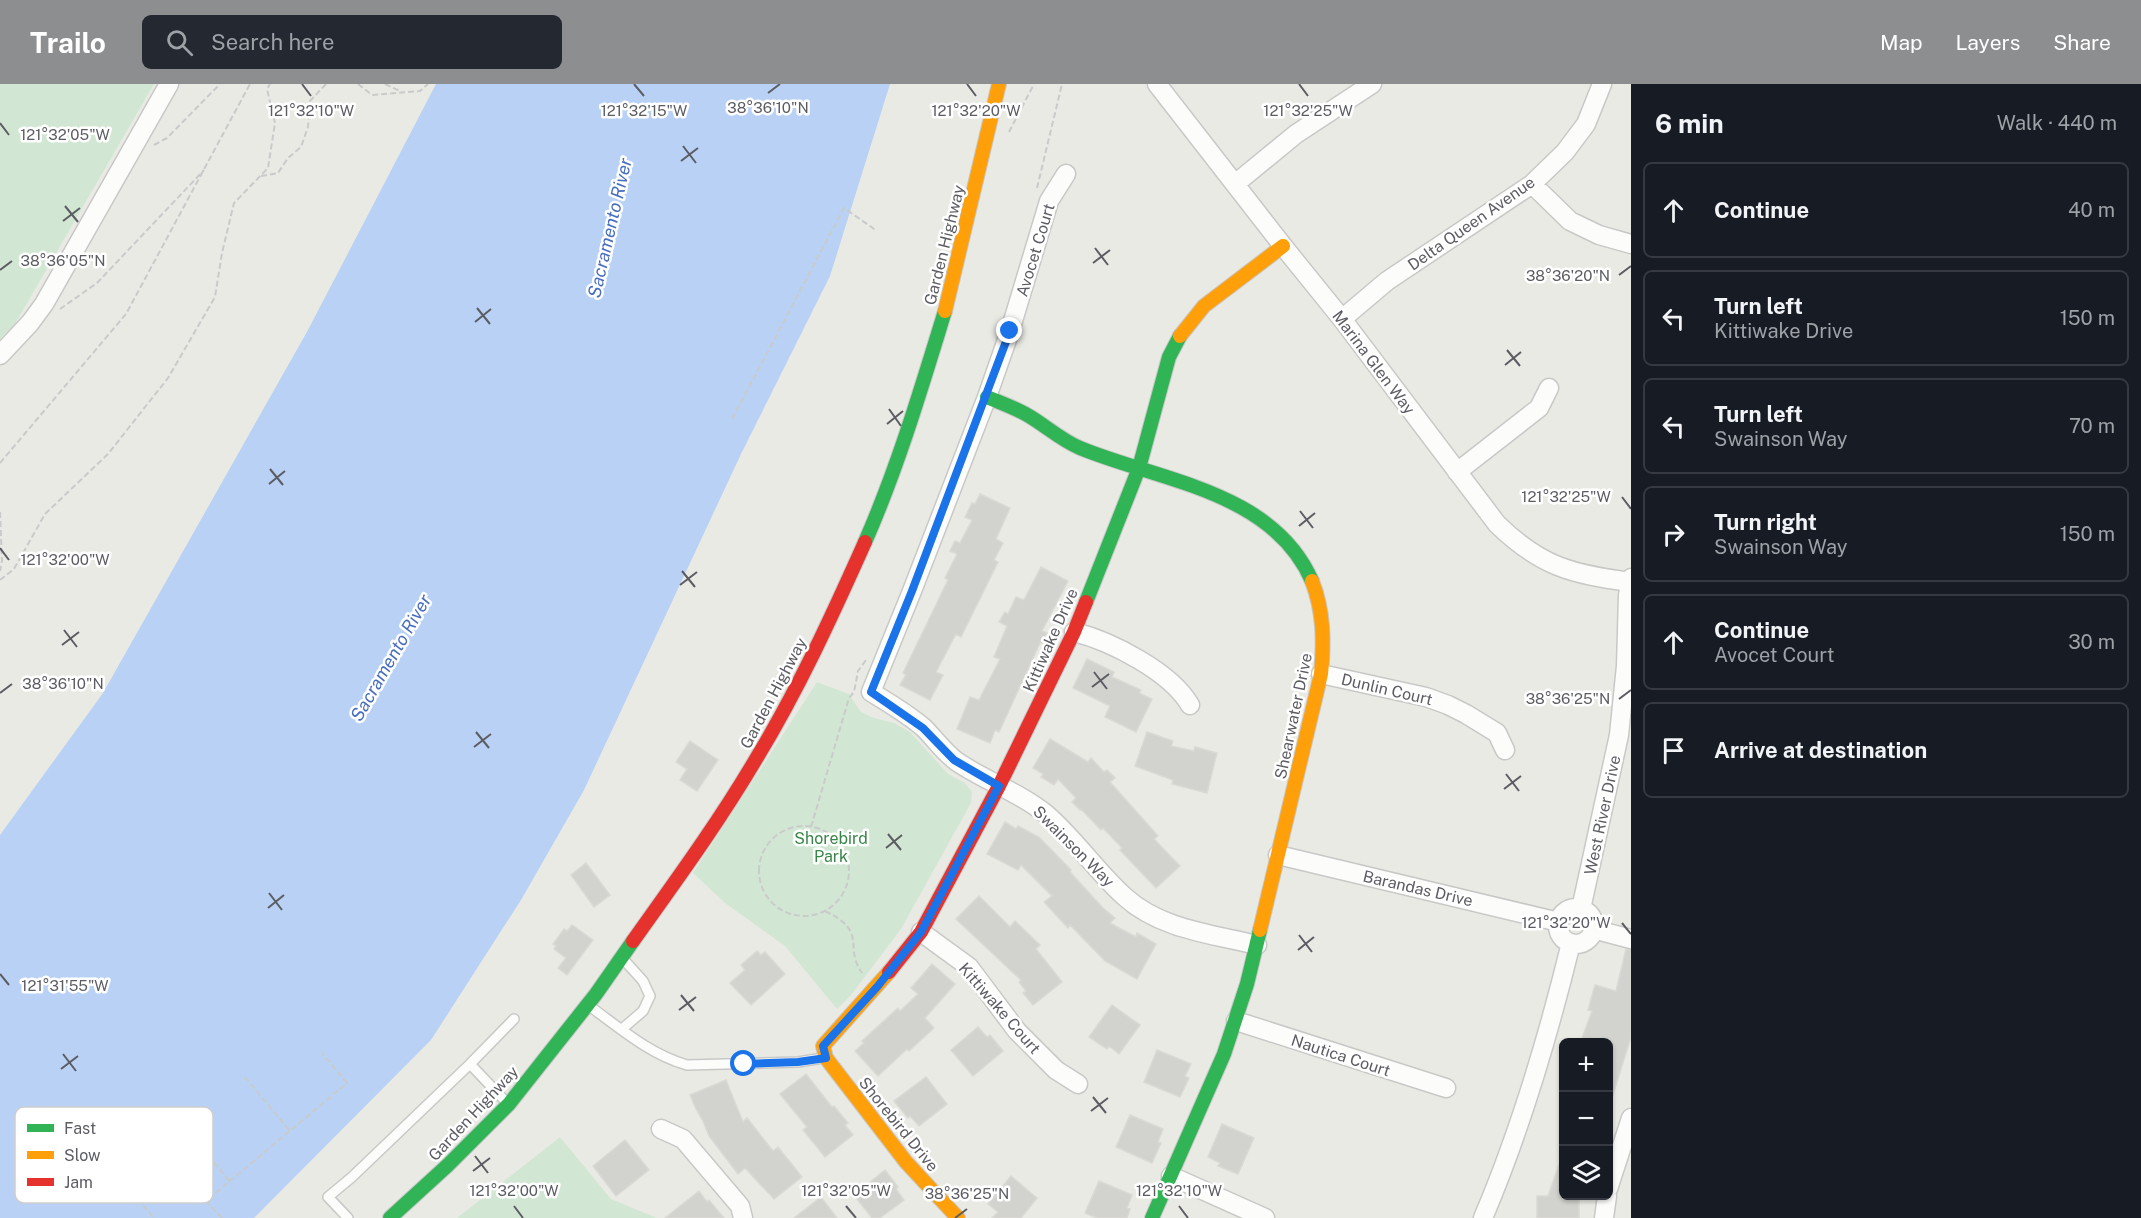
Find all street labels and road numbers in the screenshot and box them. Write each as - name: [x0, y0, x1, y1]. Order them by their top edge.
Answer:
- street label: Delta Queen Avenue: [1404, 172, 1538, 274]
- street label: Garden Highway: [920, 183, 969, 307]
- street label: Avocet Court: [1012, 201, 1059, 299]
- street label: Marina Glen Way: [1328, 307, 1419, 418]
- street label: Kittiwake Drive: [1019, 585, 1082, 695]
- street label: Garden Highway: [736, 634, 811, 752]
- street label: Shearwater Drive: [1271, 651, 1316, 781]
- street label: Dunlin Court: [1339, 670, 1434, 709]
- street label: West River Drive: [1581, 754, 1624, 877]
- street label: Swainson Way: [1029, 802, 1118, 891]
- street label: Barandas Drive: [1361, 867, 1475, 910]
- street label: Kittiwake Court: [955, 959, 1044, 1058]
- street label: Nautica Court: [1289, 1030, 1393, 1080]
- street label: Garden Highway: [424, 1062, 523, 1165]
- street label: Shorebird Drive: [855, 1073, 942, 1175]

